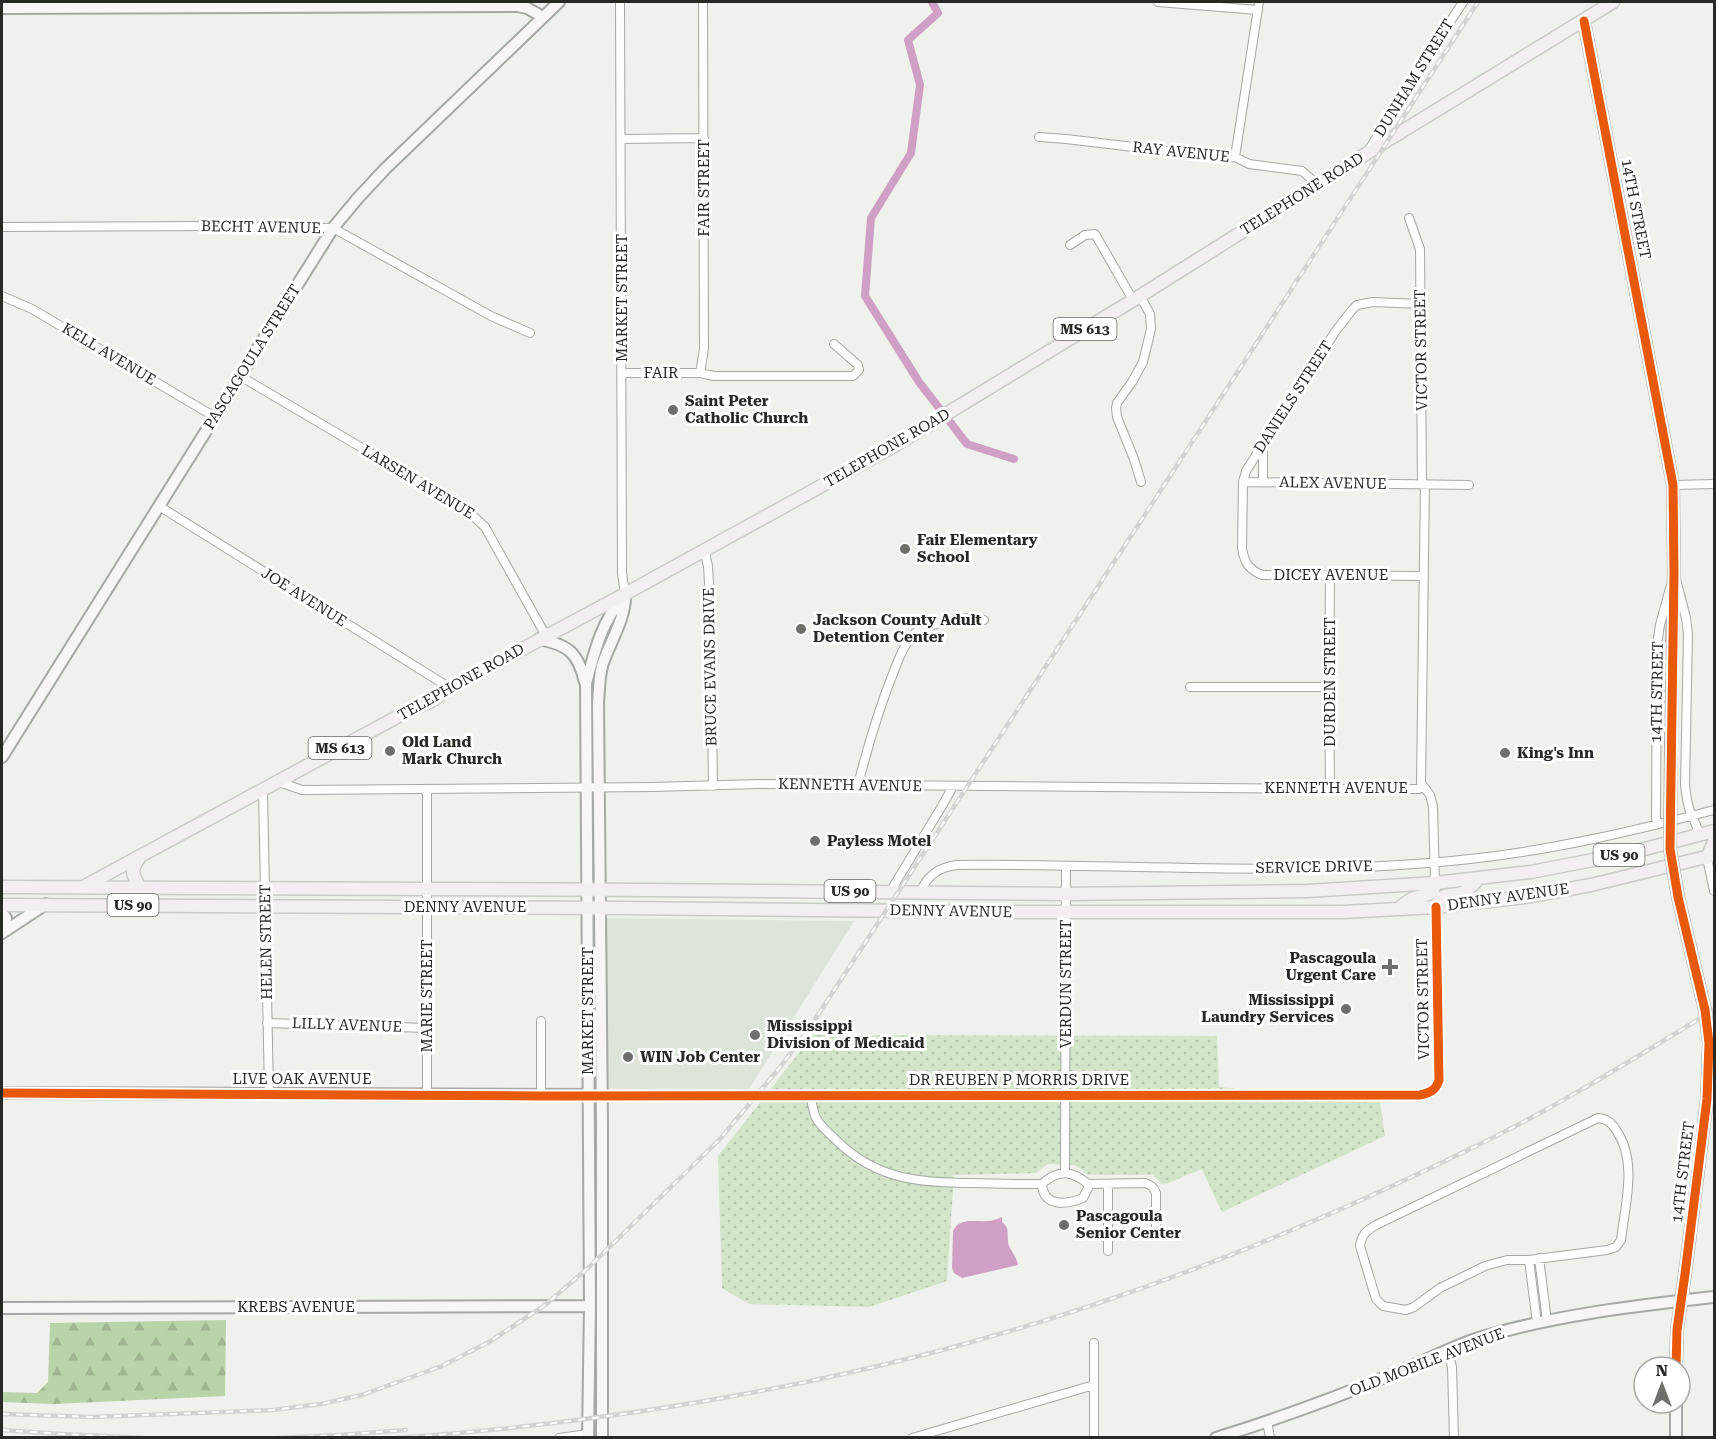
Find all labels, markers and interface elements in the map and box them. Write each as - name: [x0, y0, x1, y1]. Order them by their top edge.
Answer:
- street label: DUNHAM STREET: [1370, 16, 1458, 140]
- street label: RAY AVENUE: [1131, 138, 1231, 166]
- street label: FAIR STREET: [695, 139, 713, 237]
- street label: TELEPHONE ROAD: [1237, 149, 1367, 239]
- street label: 14TH STREET: [1617, 157, 1655, 261]
- street label: BECHT AVENUE: [201, 217, 321, 237]
- street label: MARKET STREET: [613, 234, 631, 362]
- street label: PASCAGOULA STREET: [200, 281, 304, 433]
- street label: VICTOR STREET: [1411, 289, 1431, 411]
- road number: MS 613: [1054, 318, 1116, 340]
- street label: KELL AVENUE: [59, 319, 159, 389]
- street label: DANIELS STREET: [1250, 338, 1336, 456]
- street label: FAIR: [643, 364, 679, 382]
- place label: Saint Peter Catholic Church: [685, 392, 808, 427]
- marker: Saint Peter Catholic Church: [666, 403, 680, 417]
- street label: TELEPHONE ROAD: [821, 405, 953, 491]
- street label: LARSEN AVENUE: [358, 441, 478, 523]
- street label: ALEX AVENUE: [1279, 473, 1387, 493]
- place label: Fair Elementary School: [917, 531, 1038, 566]
- marker: Fair Elementary School: [898, 542, 912, 556]
- street label: JOE AVENUE: [258, 564, 350, 630]
- street label: DICEY AVENUE: [1274, 566, 1388, 584]
- street label: BRUCE EVANS DRIVE: [700, 587, 720, 747]
- place label: Jackson County Adult Detention Center: [813, 611, 982, 646]
- street label: DURDEN STREET: [1321, 617, 1339, 747]
- marker: Jackson County Adult Detention Center: [794, 622, 808, 636]
- street label: TELEPHONE ROAD: [395, 640, 527, 724]
- street label: 14TH STREET: [1647, 641, 1667, 743]
- place label: Old Land Mark Church: [402, 733, 502, 768]
- road number: MS 613: [308, 737, 372, 759]
- marker: Old Land Mark Church: [383, 744, 397, 758]
- place label: King's Inn: [1517, 744, 1594, 762]
- marker: King's Inn: [1498, 746, 1512, 760]
- street label: KENNETH AVENUE: [778, 775, 922, 795]
- street label: KENNETH AVENUE: [1264, 779, 1408, 797]
- place label: Payless Motel: [827, 832, 931, 850]
- marker: Payless Motel: [808, 834, 822, 848]
- road number: US 90: [1594, 844, 1644, 866]
- street label: SERVICE DRIVE: [1255, 857, 1373, 877]
- road number: US 90: [824, 880, 876, 902]
- street label: DENNY AVENUE: [1446, 880, 1570, 914]
- street label: HELEN STREET: [256, 884, 276, 1000]
- road number: US 90: [108, 894, 158, 916]
- street label: DENNY AVENUE: [404, 898, 526, 916]
- street label: DENNY AVENUE: [890, 901, 1012, 921]
- street label: VERDUN STREET: [1057, 920, 1075, 1048]
- street label: VICTOR STREET: [1413, 938, 1433, 1060]
- street label: MARIE STREET: [418, 940, 436, 1052]
- street label: MARKET STREET: [579, 947, 597, 1075]
- place label: Pascagoula Urgent Care: [1285, 949, 1376, 984]
- marker: Pascagoula Urgent Care: [1381, 958, 1399, 976]
- place label: Mississippi Laundry Services: [1201, 991, 1334, 1026]
- marker: Mississippi Laundry Services: [1339, 1002, 1353, 1016]
- street label: LILLY AVENUE: [292, 1014, 402, 1036]
- place label: Mississippi Division of Medicaid: [767, 1017, 925, 1052]
- marker: Mississippi Division of Medicaid: [748, 1028, 762, 1042]
- place label: WIN Job Center: [640, 1048, 760, 1066]
- marker: WIN Job Center: [621, 1050, 635, 1064]
- street label: LIVE OAK AVENUE: [232, 1070, 372, 1088]
- street label: DR REUBEN P MORRIS DRIVE: [909, 1071, 1129, 1089]
- street label: 14TH STREET: [1668, 1120, 1698, 1224]
- place label: Pascagoula Senior Center: [1076, 1207, 1181, 1242]
- marker: Pascagoula Senior Center: [1057, 1218, 1071, 1232]
- street label: KREBS AVENUE: [237, 1298, 355, 1316]
- street label: OLD MOBILE AVENUE: [1347, 1324, 1507, 1400]
- north arrow: [1632, 1355, 1692, 1415]
- text: N: [1656, 1361, 1668, 1380]

